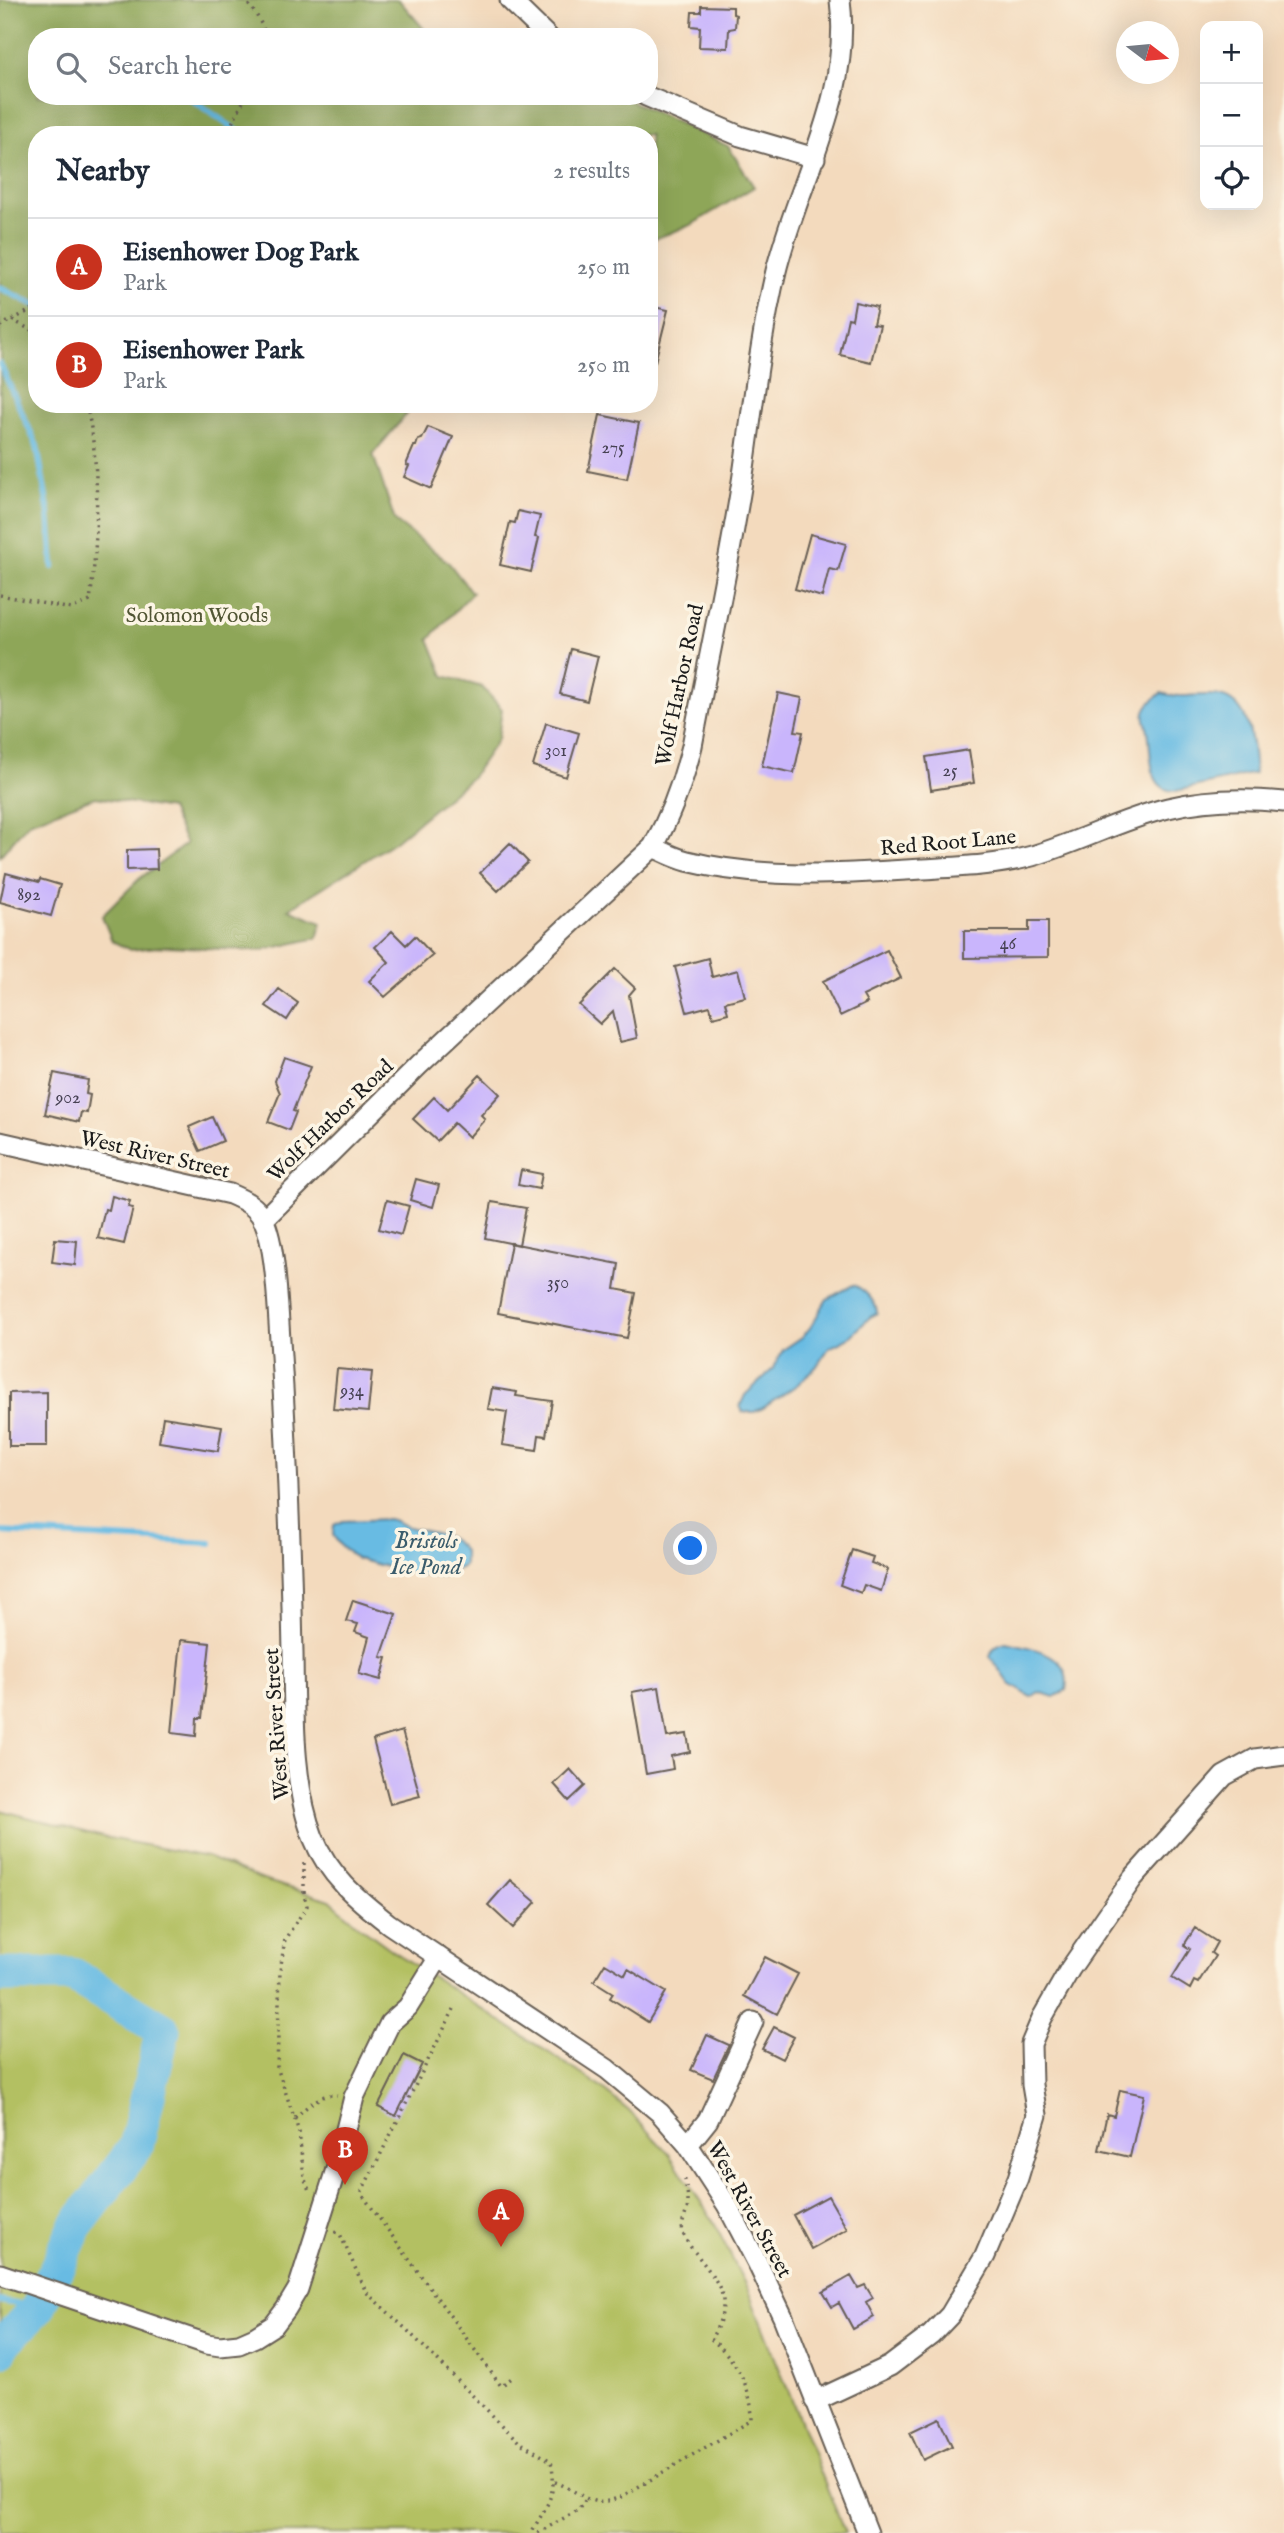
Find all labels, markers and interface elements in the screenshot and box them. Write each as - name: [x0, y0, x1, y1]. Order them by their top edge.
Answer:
- north arrow: [1116, 21, 1179, 84]
- map controls: [1200, 21, 1263, 210]
- button: +: [1200, 21, 1263, 84]
- search box: [28, 28, 658, 105]
- icon: search: [52, 48, 90, 86]
- text: Search here: [108, 50, 232, 83]
- button: −: [1200, 84, 1263, 147]
- button: locate: [1200, 147, 1263, 210]
- text: Nearby: [56, 153, 149, 191]
- text: 2 results: [553, 157, 630, 186]
- text: Eisenhower Dog Park: [123, 236, 359, 269]
- text: A: [71, 253, 87, 282]
- text: 250 m: [577, 253, 630, 282]
- text: Park: [123, 269, 167, 298]
- text: Eisenhower Park: [123, 334, 304, 367]
- text: B: [71, 351, 87, 380]
- text: 250 m: [577, 351, 630, 380]
- text: Park: [123, 367, 167, 396]
- house number: 275: [601, 437, 625, 460]
- street label: Wolf Harbor Road: [650, 601, 711, 769]
- park label: Solomon Woods: [126, 603, 268, 630]
- house number: 301: [545, 740, 567, 763]
- house number: 25: [943, 760, 958, 783]
- street label: Red Root Lane: [879, 824, 1018, 863]
- house number: 892: [17, 884, 41, 907]
- house number: 46: [1000, 933, 1017, 956]
- street label: Wolf Harbor Road: [262, 1053, 400, 1188]
- house number: 902: [54, 1087, 81, 1110]
- street label: West River Street: [77, 1125, 232, 1186]
- house number: 350: [547, 1272, 569, 1295]
- house number: 934: [339, 1380, 364, 1403]
- water label: Bristols Ice Pond: [389, 1527, 464, 1582]
- your location: [673, 1531, 707, 1565]
- street label: West River Street: [259, 1647, 296, 1801]
- pin: B: [322, 2127, 368, 2185]
- street label: West River Street: [700, 2137, 797, 2283]
- pin: A: [478, 2189, 524, 2247]

